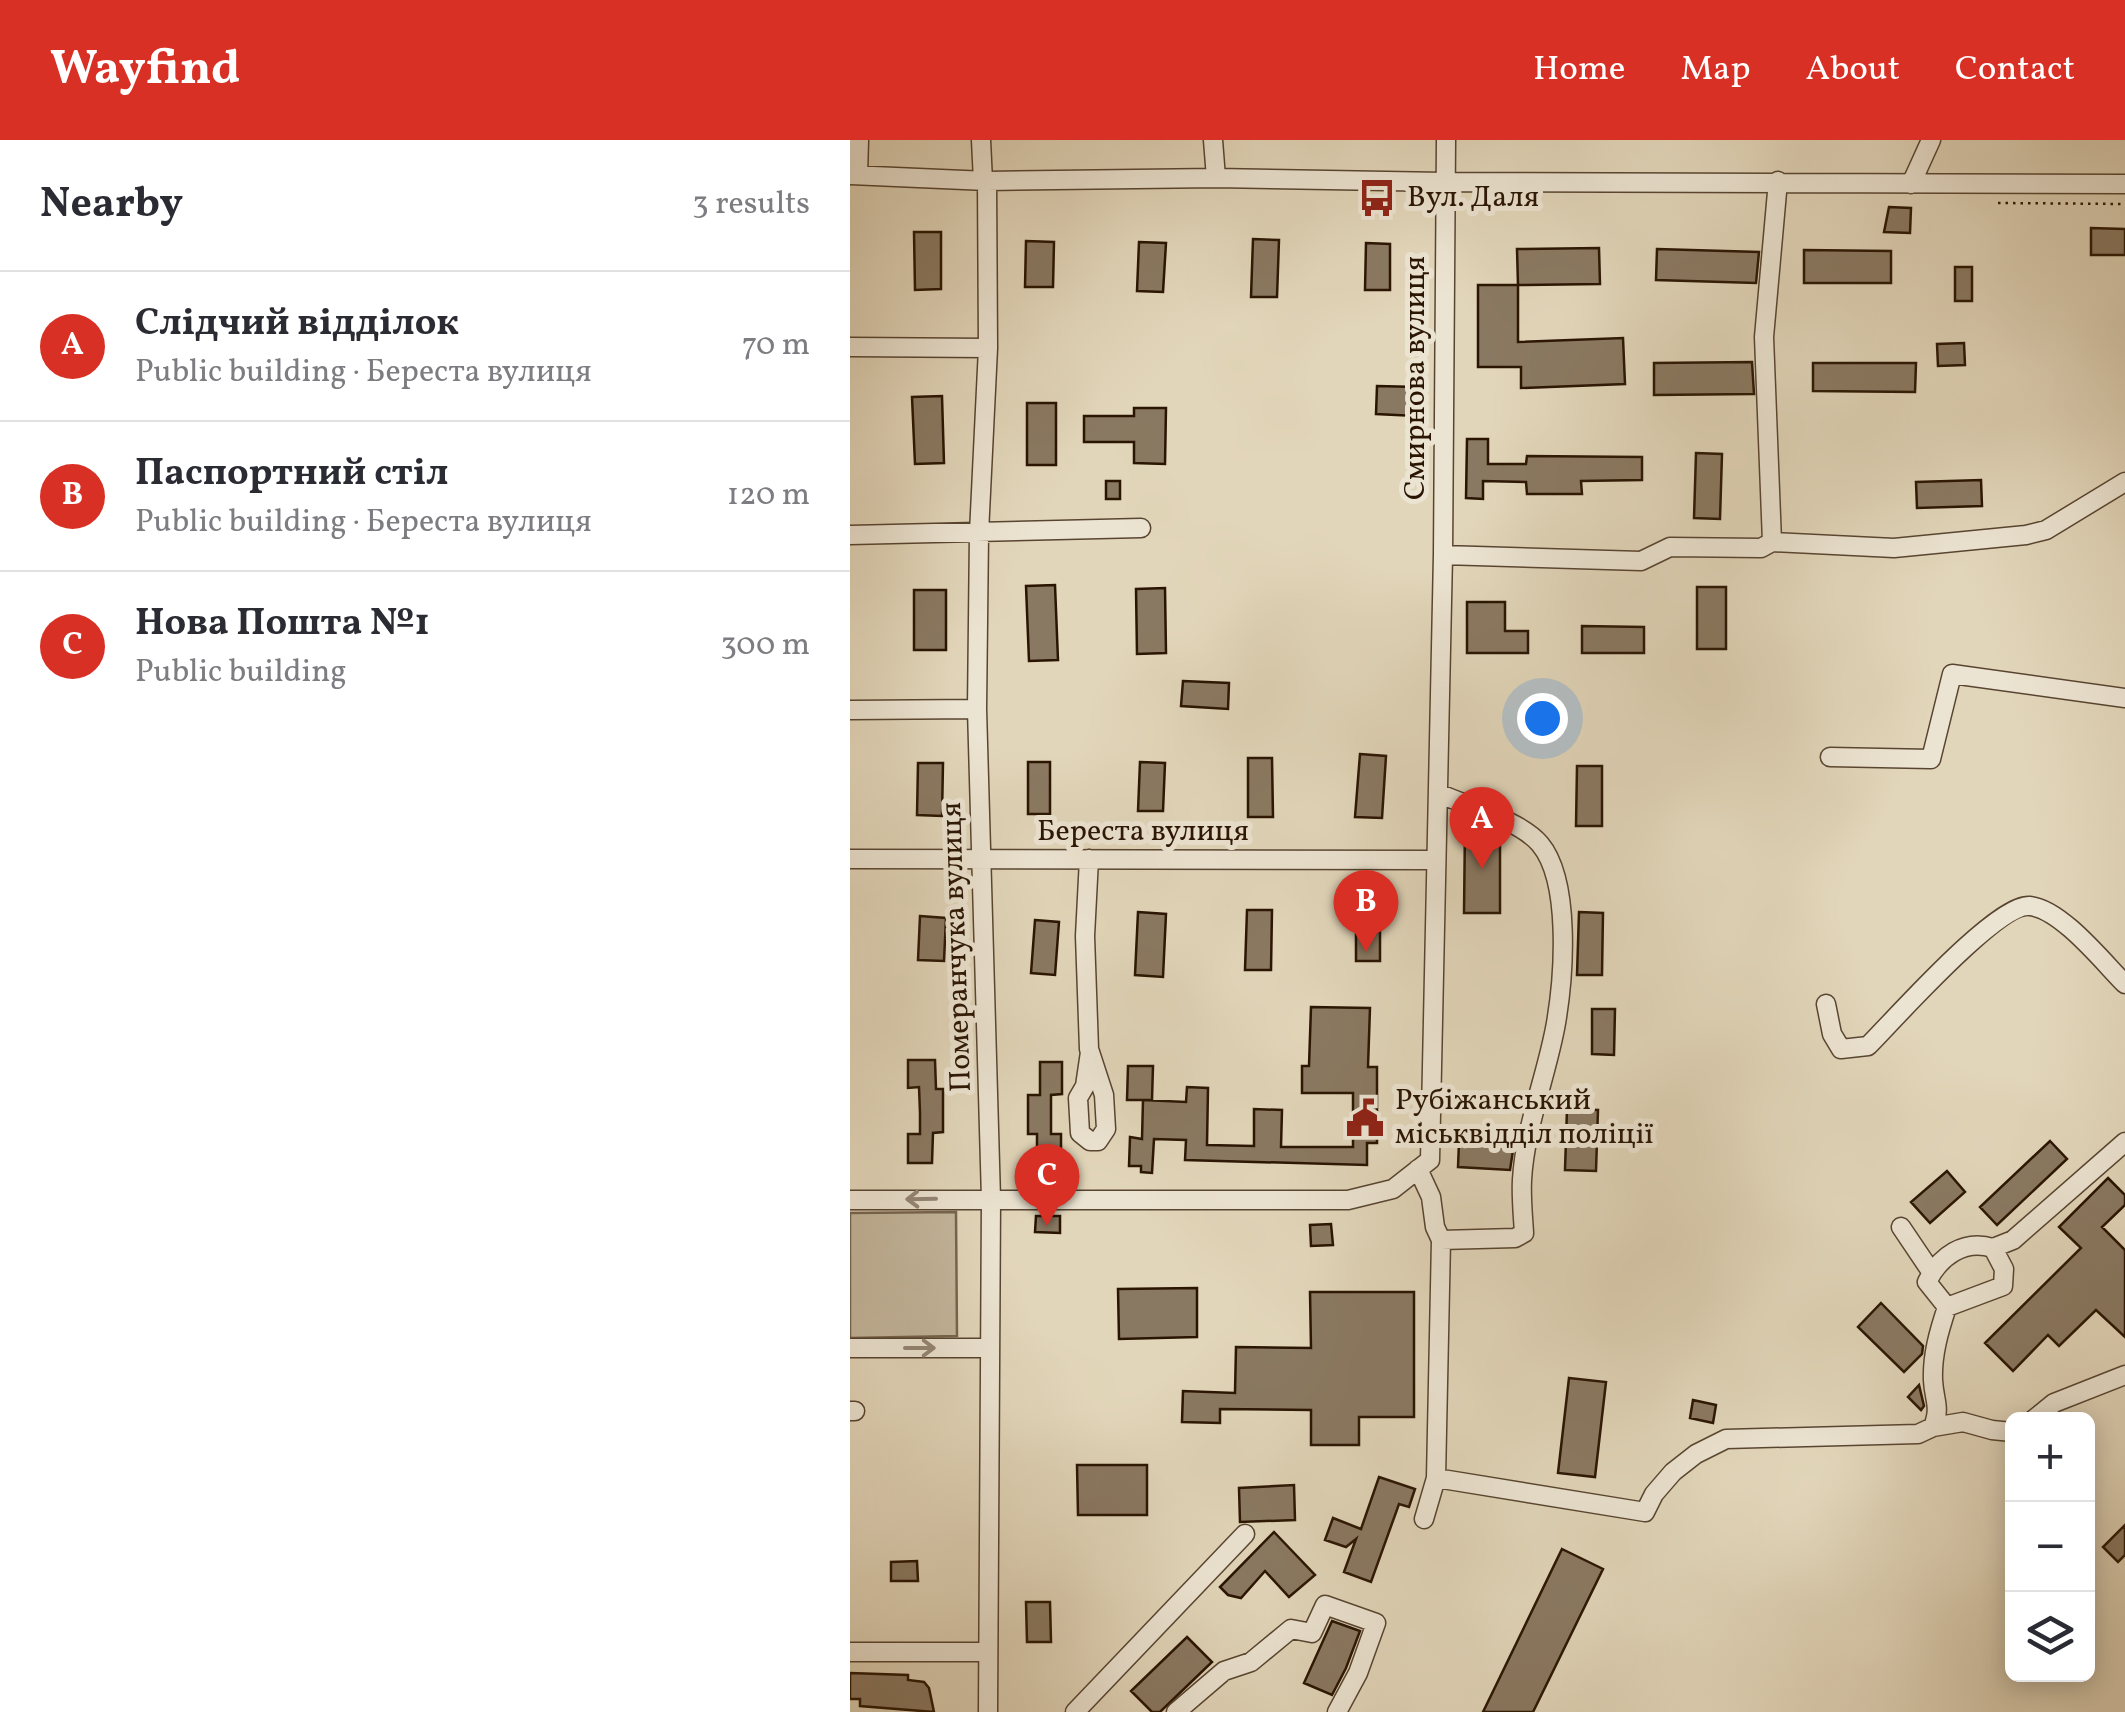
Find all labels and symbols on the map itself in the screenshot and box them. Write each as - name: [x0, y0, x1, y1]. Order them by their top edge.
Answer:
- bus stop icon: Вул. Даля: [1356, 177, 1398, 219]
- place label: Вул. Даля: [1407, 177, 1539, 219]
- street label: Смирнова вулиця: [1395, 256, 1437, 500]
- your location: [1517, 693, 1568, 744]
- pin: A: [1450, 786, 1514, 869]
- street label: Померанчука вулиця: [931, 801, 983, 1093]
- street label: Береста вулиця: [1037, 811, 1249, 853]
- pin: B: [1334, 870, 1398, 952]
- place label: Рубіжанський міськвідділ поліції: [1395, 1080, 1654, 1156]
- public building icon: Рубіжанський міськвідділ поліції: [1344, 1097, 1386, 1139]
- pin: C: [1014, 1144, 1080, 1226]
- one-way arrow: [905, 1190, 937, 1209]
- one-way arrow: [904, 1338, 936, 1358]

